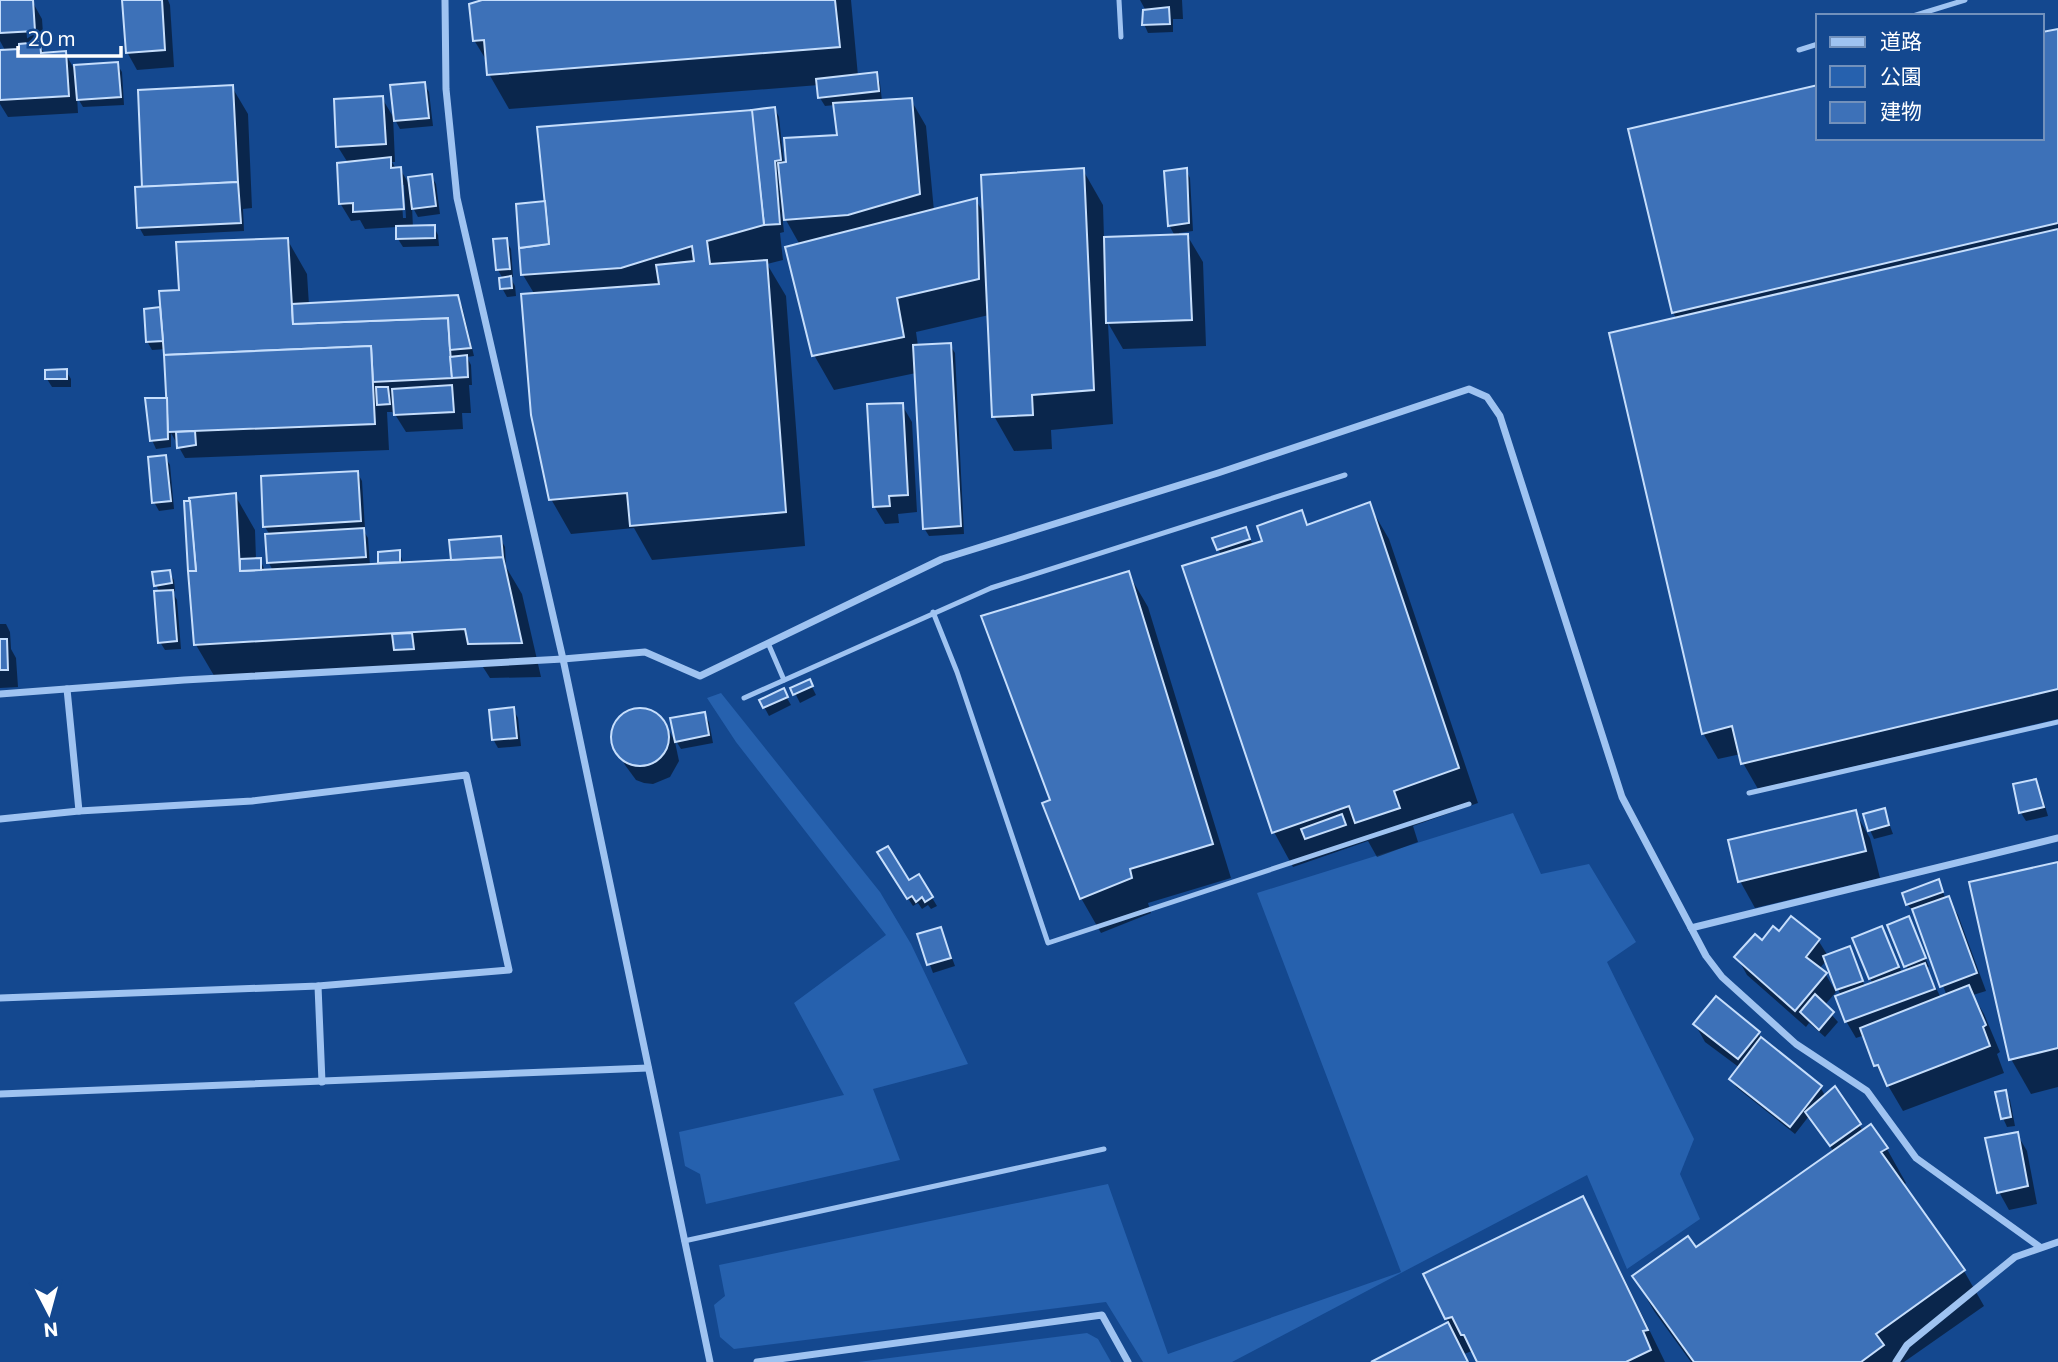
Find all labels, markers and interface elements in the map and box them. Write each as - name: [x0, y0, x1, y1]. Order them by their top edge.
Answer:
- scale bar: [18, 14, 121, 58]
- legend: [1816, 14, 2044, 140]
- text: 20 m: [28, 25, 76, 50]
- text: 道路: [1880, 28, 1922, 53]
- text: 公園: [1880, 63, 1922, 88]
- text: 建物: [1880, 98, 1922, 123]
- north arrow: [14, 1278, 84, 1348]
- text: N: [43, 1318, 59, 1343]

